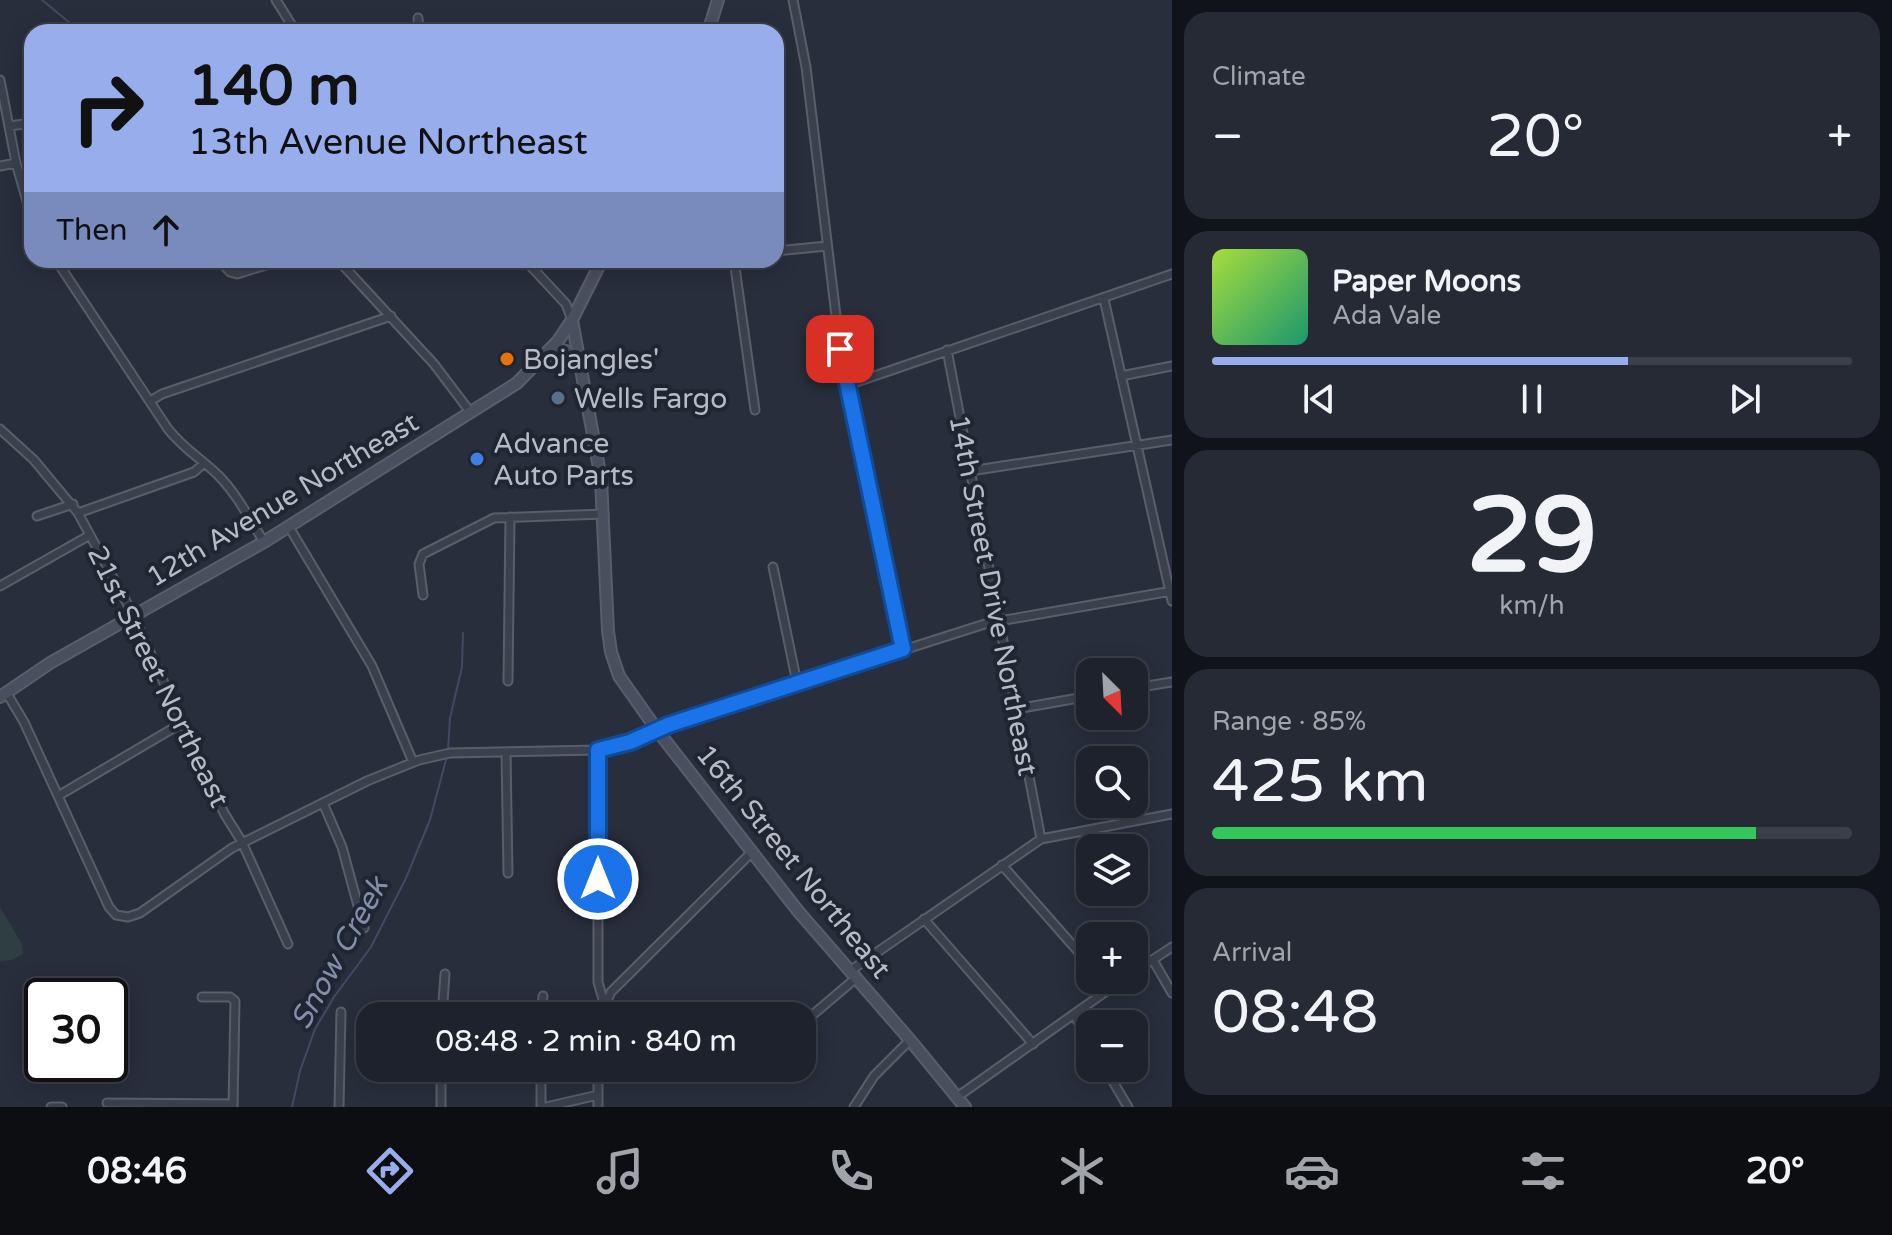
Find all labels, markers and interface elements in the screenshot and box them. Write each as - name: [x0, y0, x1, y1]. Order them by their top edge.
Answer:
- text: 140 m: [188, 53, 359, 120]
- icon: right: [56, 56, 160, 160]
- text: Climate: [1212, 61, 1306, 92]
- text: 20°: [1486, 101, 1584, 173]
- text: −: [1212, 111, 1243, 164]
- text: +: [1827, 111, 1852, 164]
- text: 13th Avenue Northeast: [188, 121, 588, 164]
- icon: ahead: [144, 208, 188, 252]
- text: Then: [56, 212, 128, 249]
- text: Paper Moons: [1332, 263, 1521, 300]
- text: Ada Vale: [1332, 300, 1441, 331]
- pin: [806, 315, 874, 383]
- icon: arrive: [818, 327, 862, 371]
- place label: Bojangles': [523, 343, 659, 377]
- marker: Bojangles': [498, 350, 516, 368]
- icon: previous: [1297, 377, 1341, 421]
- icon: pause: [1510, 377, 1554, 421]
- icon: next: [1723, 377, 1767, 421]
- place label: Wells Fargo: [574, 382, 727, 416]
- marker: Wells Fargo: [549, 389, 567, 407]
- street label: 12th Avenue Northeast: [141, 405, 425, 594]
- street label: 14th Street Drive Northeast: [941, 412, 1045, 779]
- place label: Advance Auto Parts: [493, 427, 634, 493]
- marker: Advance Auto Parts: [468, 450, 486, 468]
- text: 29: [1467, 475, 1597, 600]
- street label: 21st Street Northeast: [80, 540, 236, 813]
- text: km/h: [1499, 590, 1565, 621]
- north arrow: [1076, 658, 1148, 730]
- map controls: [1076, 658, 1148, 1082]
- text: Range · 85%: [1212, 706, 1366, 737]
- street label: 16th Street Northeast: [689, 738, 898, 986]
- button: search: [1076, 746, 1148, 818]
- text: 425 km: [1212, 746, 1428, 818]
- button: layers: [1076, 834, 1148, 906]
- position arrow: [556, 837, 640, 921]
- water label: Snow Creek: [283, 868, 398, 1036]
- button: +: [1076, 922, 1148, 994]
- text: Arrival: [1212, 937, 1292, 968]
- text: 08:48: [1212, 977, 1378, 1049]
- speed limit sign: 30: [24, 978, 128, 1082]
- button: −: [1076, 1010, 1148, 1082]
- text: 08:48 · 2 min · 840 m: [435, 1023, 737, 1060]
- icon: directions: [362, 1143, 418, 1199]
- icon: music: [592, 1143, 648, 1199]
- icon: phone: [823, 1143, 879, 1199]
- icon: climate: [1054, 1143, 1110, 1199]
- icon: car: [1284, 1143, 1340, 1199]
- icon: filters: [1515, 1143, 1571, 1199]
- text: 08:46: [87, 1150, 187, 1193]
- text: 20°: [1746, 1150, 1805, 1193]

